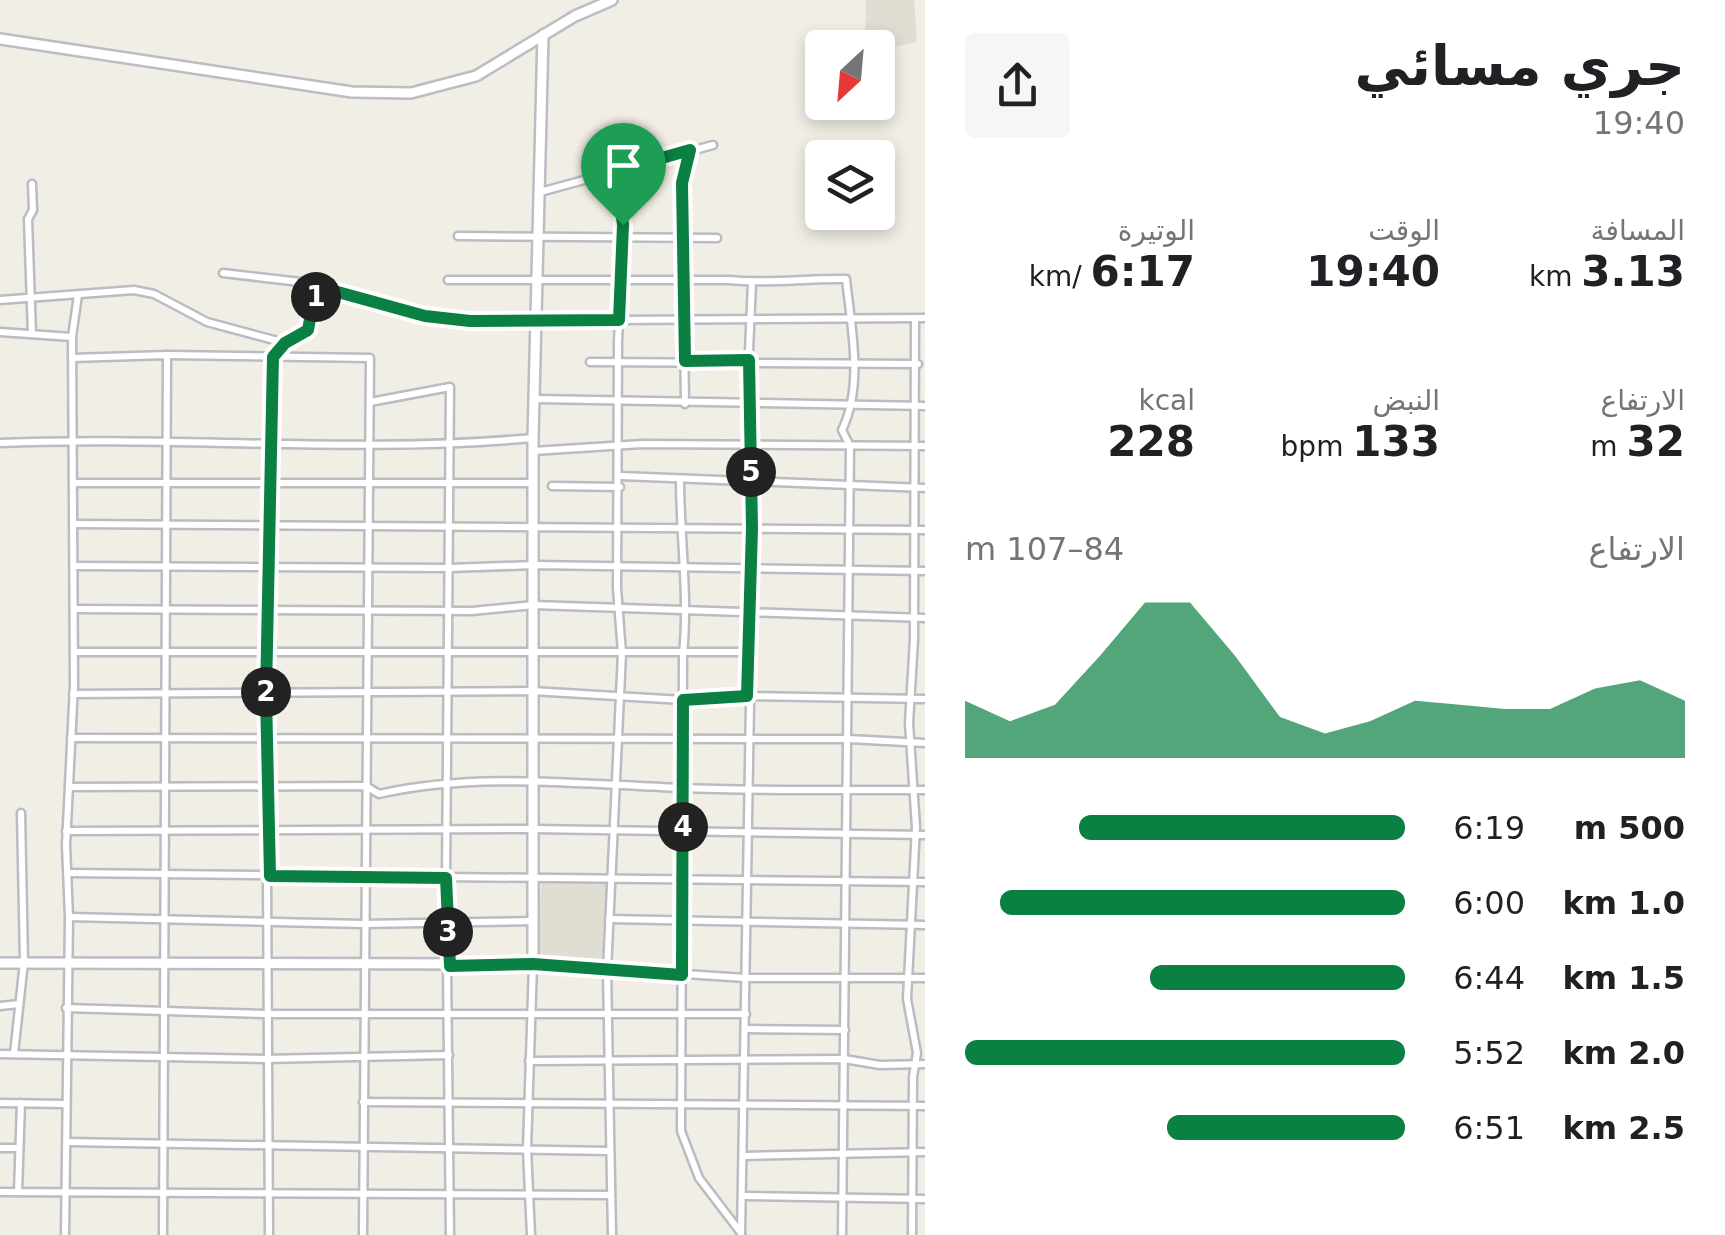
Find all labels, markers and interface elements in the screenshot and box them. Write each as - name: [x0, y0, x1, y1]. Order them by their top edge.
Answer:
- north arrow: [805, 30, 895, 120]
- map controls: [805, 30, 895, 230]
- button: share: [965, 33, 1070, 138]
- text: جري مسائي: [1355, 34, 1685, 98]
- text: 19:40: [1593, 104, 1685, 142]
- pin: [581, 123, 666, 226]
- icon: arrive: [596, 138, 651, 193]
- button: layers: [805, 140, 895, 230]
- text: الوتيرة: [1118, 214, 1195, 247]
- text: الوقت: [1368, 214, 1440, 247]
- text: المسافة: [1591, 214, 1685, 247]
- text: 6:17: [1091, 247, 1195, 296]
- text: 19:40: [1306, 247, 1440, 296]
- text: 3.13: [1581, 247, 1685, 296]
- text: /km: [1029, 260, 1091, 293]
- text: km: [1529, 260, 1581, 293]
- pin: 1: [291, 272, 341, 322]
- text: 1: [306, 280, 326, 313]
- text: kcal: [1138, 384, 1195, 417]
- text: النبض: [1372, 384, 1440, 417]
- text: الارتفاع: [1601, 384, 1685, 417]
- text: 228: [1107, 417, 1195, 466]
- text: 133: [1352, 417, 1440, 466]
- text: 32: [1627, 417, 1685, 466]
- text: bpm: [1281, 430, 1352, 463]
- text: m: [1590, 430, 1627, 463]
- pin: 5: [726, 447, 776, 497]
- text: 5: [741, 455, 761, 488]
- text: 84–107 m: [965, 530, 1124, 568]
- text: الارتفاع: [1588, 530, 1685, 568]
- pin: 2: [241, 667, 291, 717]
- text: 2: [256, 675, 276, 708]
- pin: 4: [658, 802, 708, 852]
- text: 6:19: [1453, 809, 1525, 847]
- text: 500 m: [1574, 809, 1685, 847]
- text: 4: [673, 810, 693, 843]
- text: 6:00: [1453, 884, 1525, 922]
- text: 1.0 km: [1563, 884, 1685, 922]
- pin: 3: [423, 907, 473, 957]
- text: 3: [438, 915, 458, 948]
- text: 6:44: [1453, 959, 1525, 997]
- text: 1.5 km: [1563, 959, 1685, 997]
- text: 5:52: [1453, 1034, 1525, 1072]
- text: 2.0 km: [1563, 1034, 1685, 1072]
- text: 6:51: [1453, 1109, 1525, 1147]
- text: 2.5 km: [1563, 1109, 1685, 1147]

